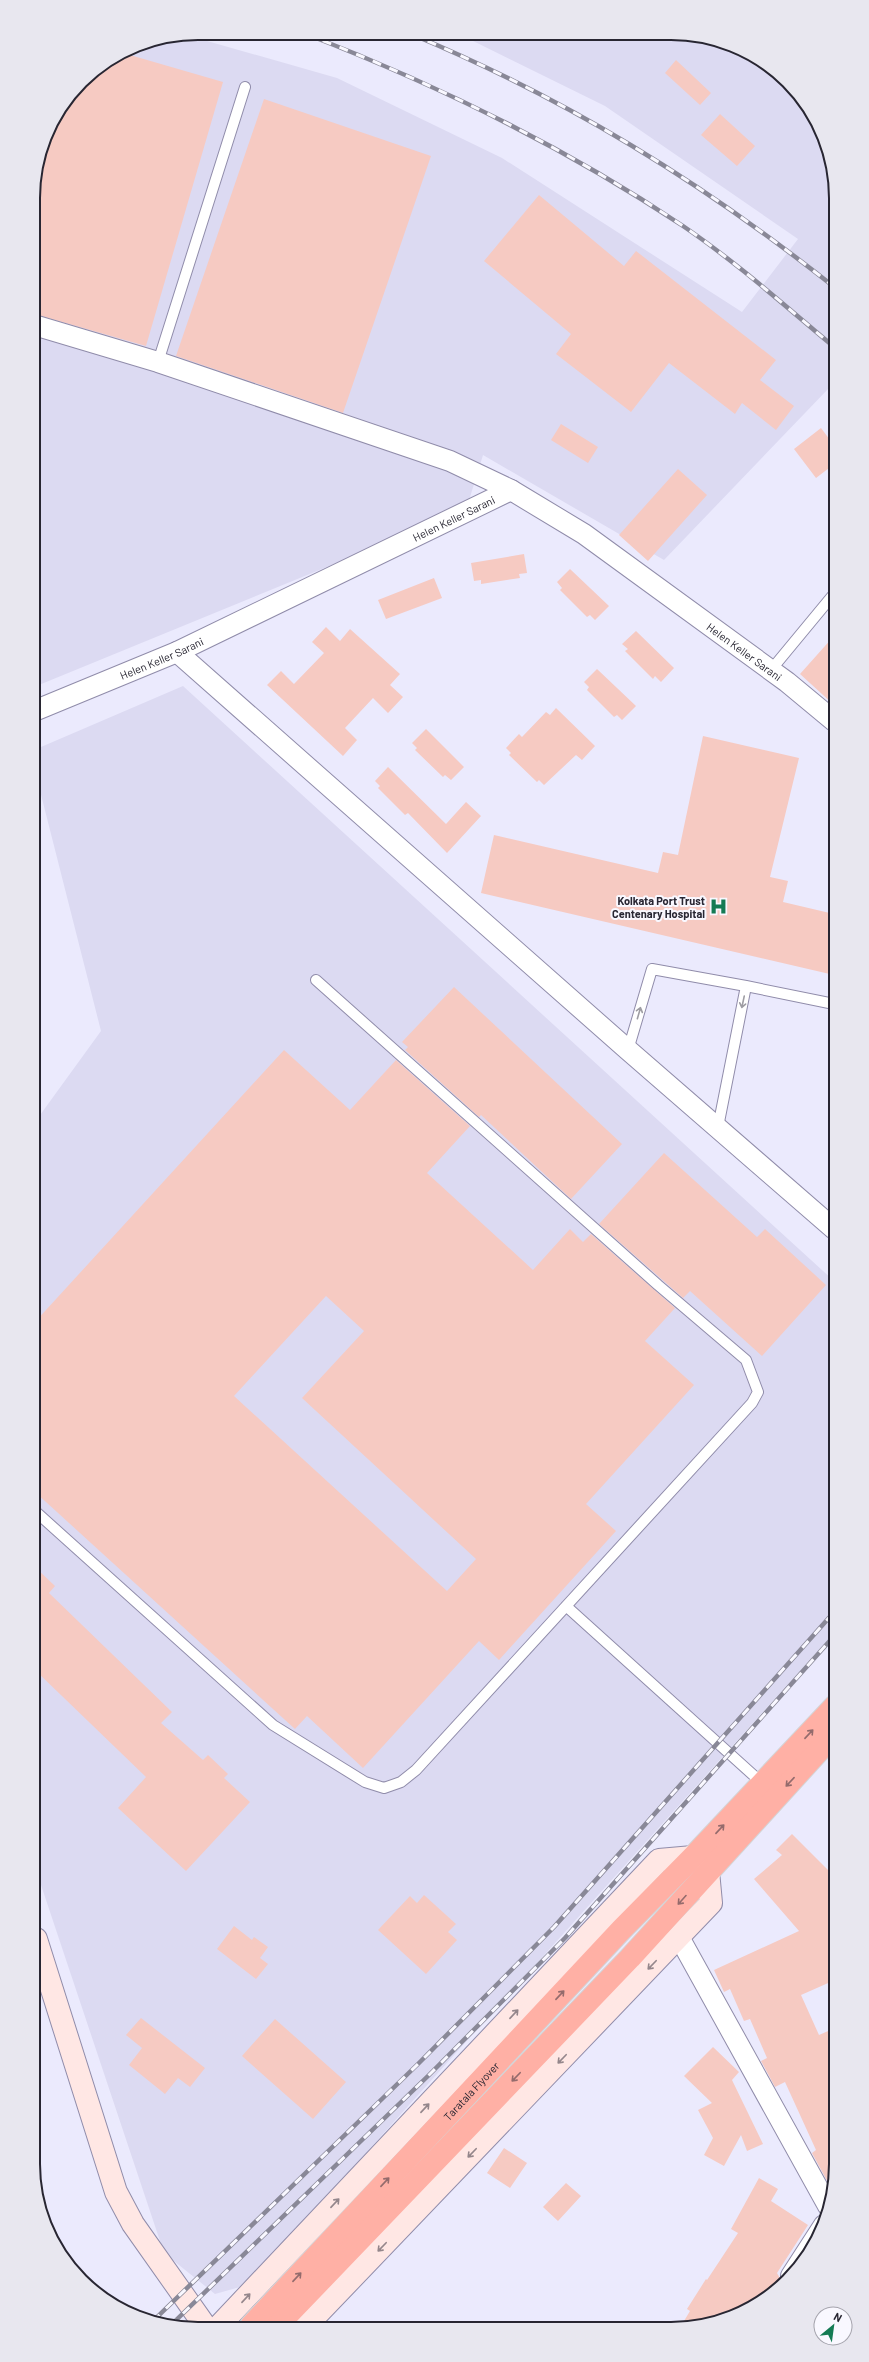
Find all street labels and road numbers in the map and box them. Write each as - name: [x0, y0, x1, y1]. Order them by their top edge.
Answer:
- street label: Helen Keller Sarani: [410, 492, 497, 543]
- street label: Helen Keller Sarani: [705, 620, 785, 683]
- street label: Helen Keller Sarani: [118, 634, 205, 681]
- street label: Taratala Flyover: [440, 2059, 501, 2123]

